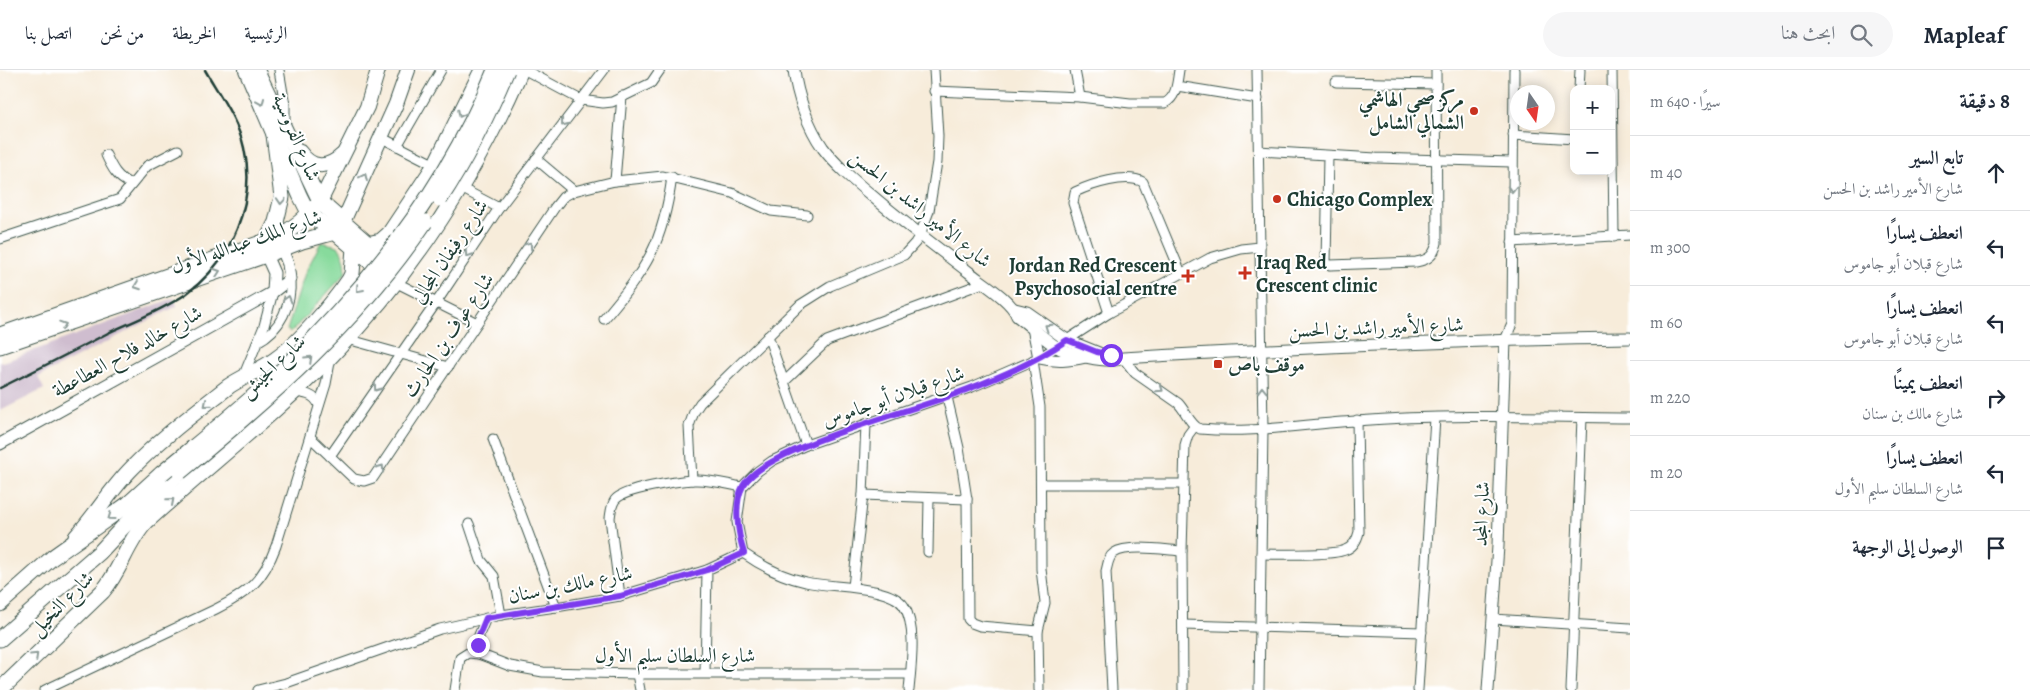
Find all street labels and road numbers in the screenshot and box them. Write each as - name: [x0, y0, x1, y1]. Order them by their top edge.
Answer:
- street label: شارع الفروسية: [262, 89, 327, 187]
- street label: شارع الأمير راشد بن الحسن: [842, 141, 999, 277]
- street label: شارع رفيفان المجالي: [404, 194, 498, 311]
- street label: شارع الملك عبدالله الأول: [166, 201, 327, 284]
- street label: شارع عوف بن الحارث: [396, 267, 504, 405]
- street label: شارع خالد فلاح العطاعطة: [47, 299, 209, 407]
- street label: شارع الأمير راشد بن الحسن: [1288, 309, 1464, 348]
- street label: شارع الجيش: [233, 328, 314, 407]
- street label: شارع قبلان أبو جاموس: [818, 358, 969, 437]
- street label: شارع المجد: [1467, 481, 1500, 547]
- street label: شارع مالك بن سنان: [506, 559, 635, 614]
- street label: شارع النخيل: [23, 565, 102, 644]
- street label: شارع السلطان سليم الأول: [595, 640, 755, 675]

